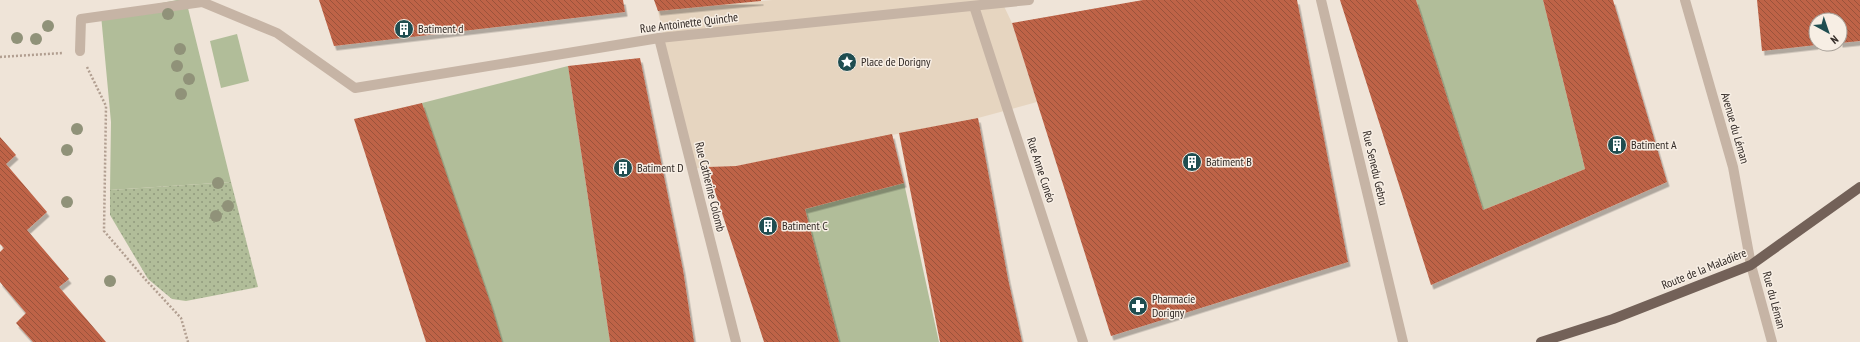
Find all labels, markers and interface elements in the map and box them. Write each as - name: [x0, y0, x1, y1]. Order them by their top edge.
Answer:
- street label: Rue Antoinette Quinche: [639, 9, 739, 36]
- north arrow: [1808, 12, 1848, 52]
- building icon: Batiment d: [393, 18, 415, 40]
- place label: Batiment d: [418, 21, 463, 36]
- text: N: [1828, 32, 1841, 47]
- place icon: Place de Dorigny: [836, 51, 858, 73]
- place label: Place de Dorigny: [861, 54, 931, 69]
- street label: Avenue du Léman: [1718, 91, 1753, 165]
- street label: Rue Senedu Gebru: [1360, 129, 1391, 207]
- building icon: Batiment A: [1606, 134, 1628, 156]
- street label: Rue Anne Cunéo: [1024, 135, 1059, 204]
- place label: Batiment A: [1631, 137, 1677, 152]
- street label: Rue Catherine Colomb: [692, 140, 729, 233]
- building icon: Batiment B: [1181, 151, 1203, 173]
- place label: Batiment B: [1206, 154, 1252, 169]
- building icon: Batiment D: [612, 157, 634, 179]
- place label: Batiment D: [637, 160, 684, 175]
- building icon: Batiment C: [757, 215, 779, 237]
- place label: Batiment C: [782, 218, 828, 233]
- street label: Route de la Maladière: [1659, 245, 1749, 292]
- street label: Rue du Léman: [1760, 270, 1789, 330]
- place label: Pharmacie Dorigny: [1152, 291, 1195, 320]
- pharmacy icon: Pharmacie Dorigny: [1127, 295, 1149, 317]

